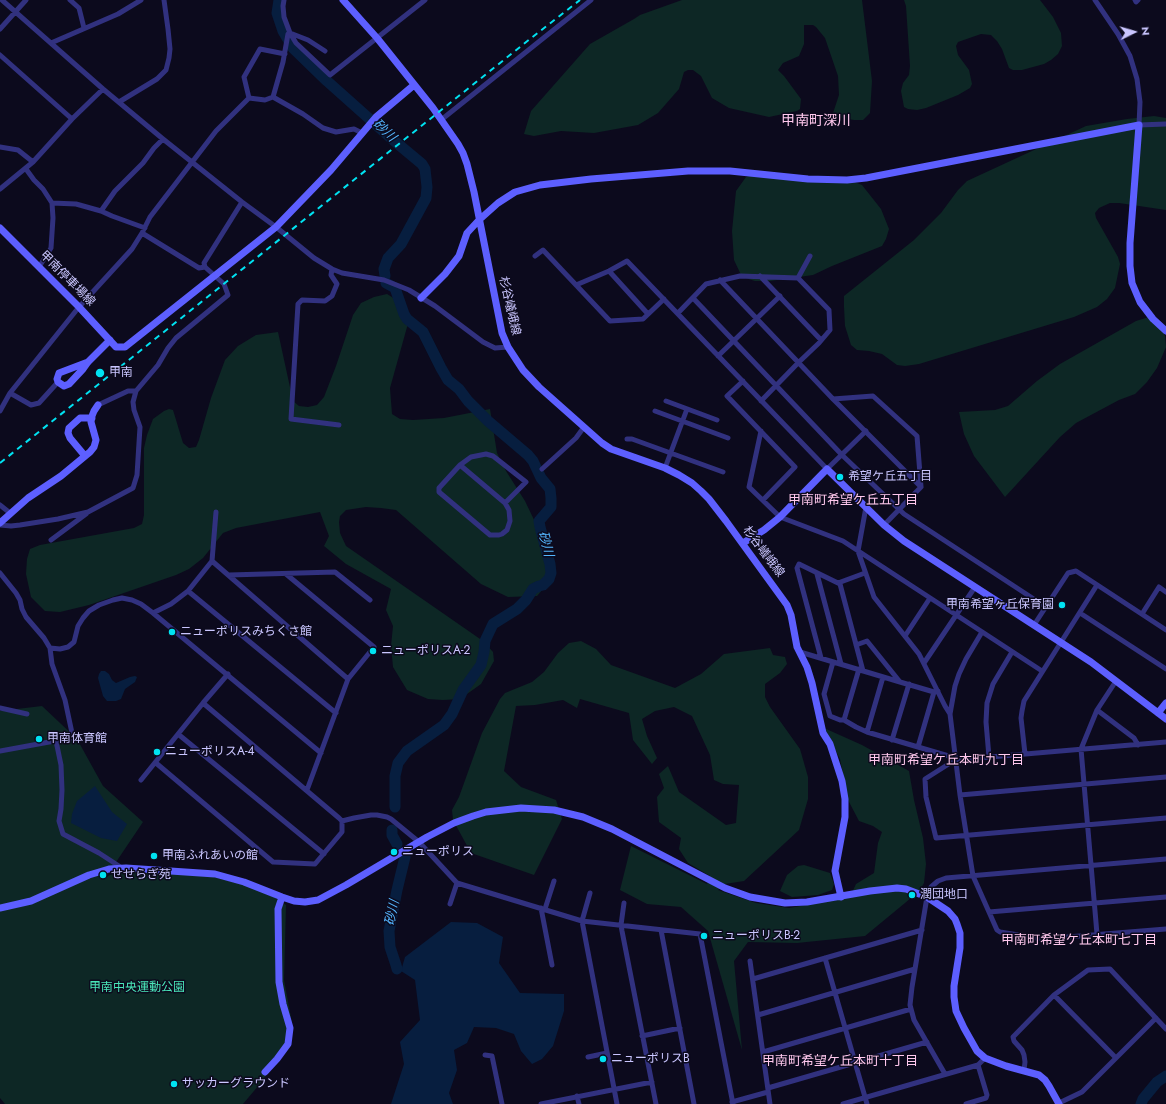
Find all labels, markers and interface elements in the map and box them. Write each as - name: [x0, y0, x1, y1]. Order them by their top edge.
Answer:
- north arrow: [1114, 12, 1154, 52]
- text: N: [1138, 26, 1154, 36]
- district label: 甲南町深川: [781, 114, 851, 130]
- water label: 砂川: [369, 116, 399, 146]
- street label: 甲南停車場線: [36, 248, 98, 310]
- street label: 杉谷嶬峨線: [495, 275, 523, 337]
- place label: 甲南: [109, 366, 133, 380]
- marker: 甲南: [94, 367, 106, 379]
- place label: 希望ケ丘五丁目: [848, 470, 932, 484]
- marker: 希望ケ丘五丁目: [835, 472, 845, 482]
- district label: 甲南町希望ケ丘五丁目: [788, 493, 918, 509]
- street label: 杉谷嶬峨線: [739, 524, 787, 580]
- water label: 砂川: [534, 529, 556, 559]
- place label: 甲南希望ヶ丘保育園: [946, 598, 1054, 612]
- marker: 甲南希望ヶ丘保育園: [1057, 600, 1067, 610]
- place label: ニューポリスみちくさ館: [180, 625, 312, 639]
- marker: ニューポリスみちくさ館: [167, 627, 177, 637]
- place label: ニューポリスA-2: [381, 644, 470, 658]
- marker: ニューポリスA-2: [368, 646, 378, 656]
- place label: 甲南体育館: [47, 732, 107, 746]
- marker: 甲南体育館: [34, 734, 44, 744]
- place label: ニューポリスA-4: [165, 745, 254, 759]
- marker: ニューポリスA-4: [152, 747, 162, 757]
- district label: 甲南町希望ケ丘本町九丁目: [868, 753, 1024, 769]
- place label: ニューポリス: [402, 845, 474, 859]
- marker: ニューポリス: [389, 847, 399, 857]
- place label: 甲南ふれあいの館: [162, 849, 258, 863]
- marker: 甲南ふれあいの館: [149, 851, 159, 861]
- place label: せせらぎ苑: [111, 868, 171, 882]
- marker: せせらぎ苑: [98, 870, 108, 880]
- place label: 潤団地口: [920, 888, 968, 902]
- marker: 潤団地口: [907, 890, 917, 900]
- water label: 砂川: [383, 899, 403, 927]
- place label: ニューポリスB-2: [712, 929, 800, 943]
- marker: ニューポリスB-2: [699, 931, 709, 941]
- district label: 甲南町希望ケ丘本町七丁目: [1001, 933, 1157, 949]
- park label: 甲南中央運動公園: [89, 981, 185, 995]
- place label: ニューポリスB: [611, 1052, 690, 1066]
- marker: ニューポリスB: [598, 1054, 608, 1064]
- district label: 甲南町希望ケ丘本町十丁目: [762, 1054, 918, 1070]
- place label: サッカーグラウンド: [182, 1077, 290, 1091]
- marker: サッカーグラウンド: [169, 1079, 179, 1089]

